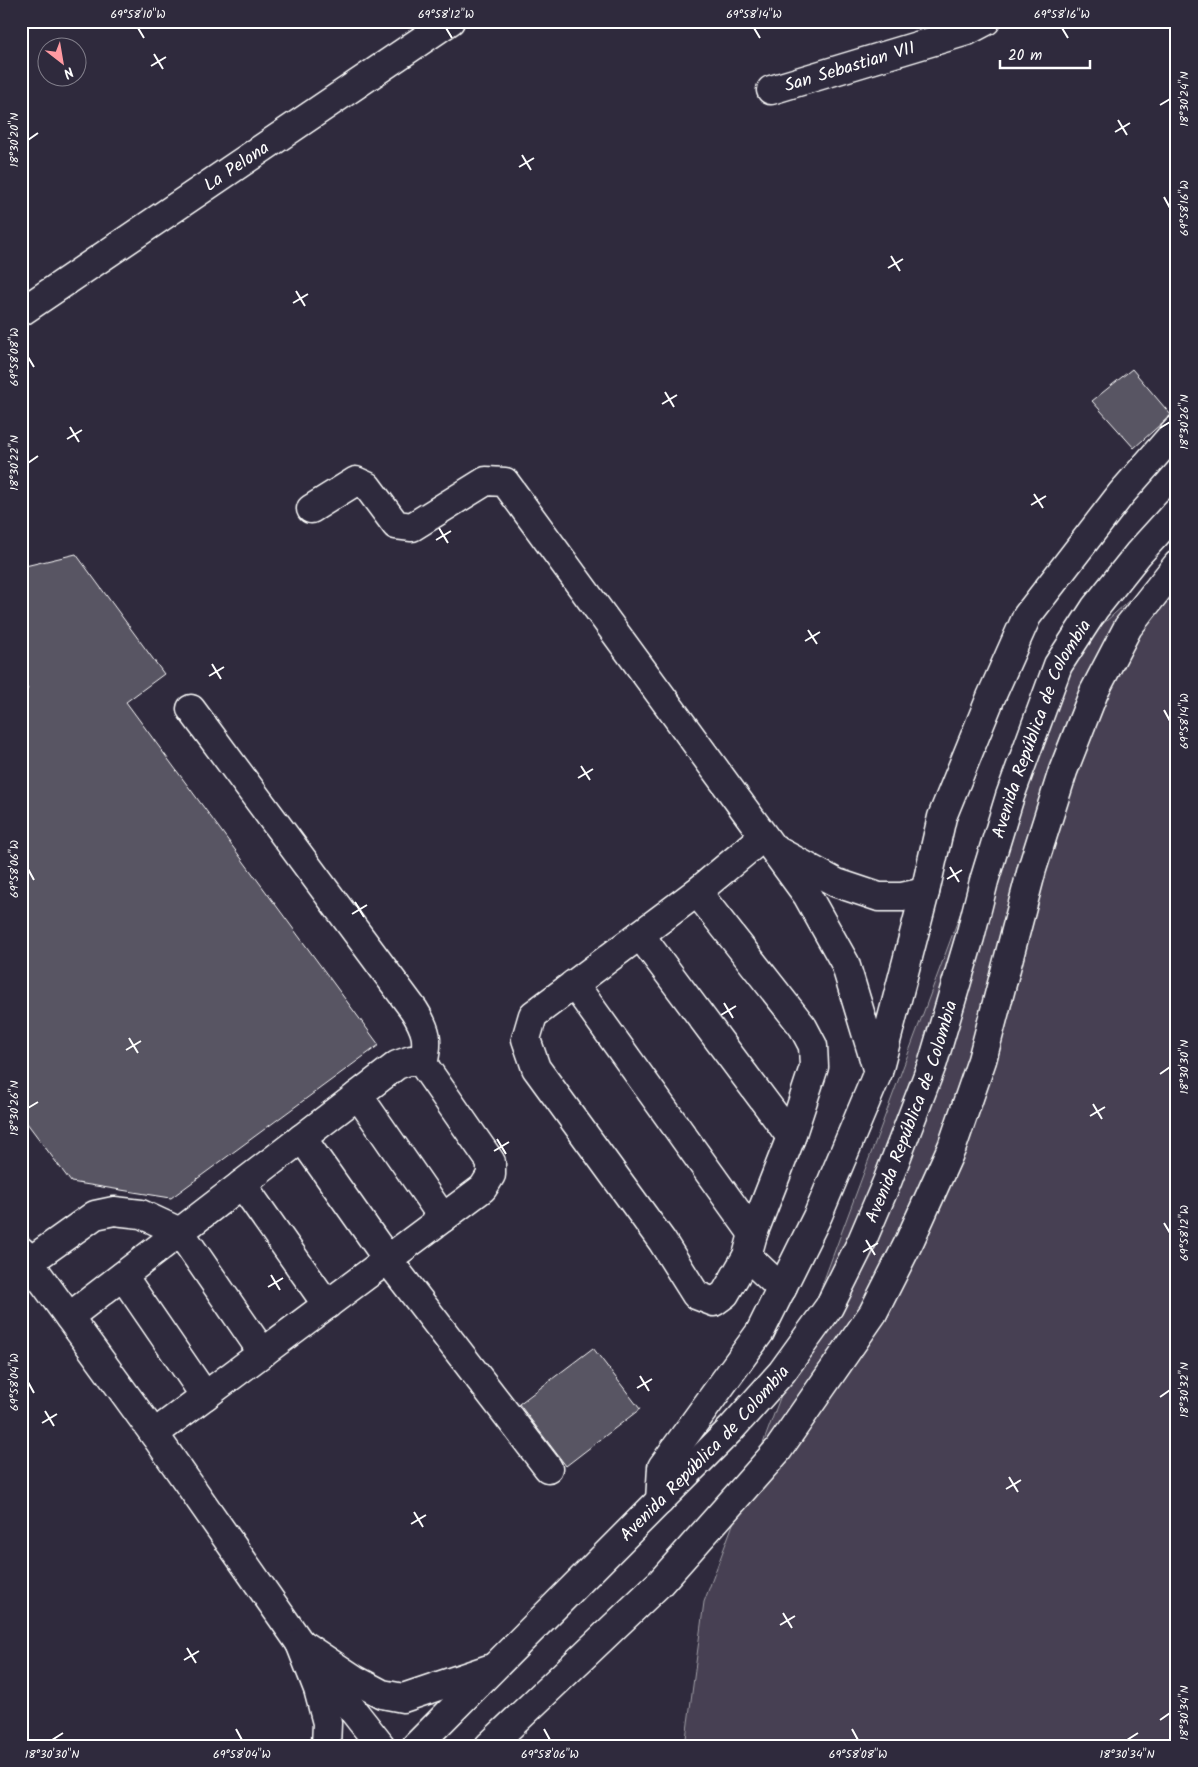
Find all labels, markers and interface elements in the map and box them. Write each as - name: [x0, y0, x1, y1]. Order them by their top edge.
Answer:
- text: 69°58'10"W: [110, 5, 166, 24]
- text: 69°58'12"W: [418, 5, 474, 24]
- text: 69°58'14"W: [726, 5, 782, 24]
- text: 69°58'16"W: [1034, 5, 1090, 24]
- street label: San Sebastian VII: [781, 34, 919, 101]
- north arrow: [38, 38, 88, 88]
- scale bar: [1000, 38, 1090, 70]
- text: 20 m: [1008, 44, 1042, 68]
- text: N: [59, 61, 78, 84]
- text: 18°30'24"N: [1175, 71, 1194, 127]
- text: 18°30'20"N: [5, 113, 24, 167]
- street label: La Pelona: [198, 135, 276, 200]
- text: 69°58'16"W: [1175, 180, 1194, 236]
- text: 69°58'08"W: [5, 328, 24, 386]
- text: 18°30'26"N: [1175, 394, 1194, 450]
- text: 18°30'22"N: [5, 435, 24, 491]
- street label: Avenida República de Colombia: [985, 614, 1100, 842]
- text: 69°58'14"W: [1175, 693, 1194, 749]
- text: 69°58'06"W: [5, 840, 24, 898]
- street label: Avenida República de Colombia: [858, 997, 966, 1228]
- text: 18°30'30"N: [1175, 1040, 1194, 1094]
- text: 18°30'26"N: [5, 1080, 24, 1136]
- text: 69°58'12"W: [1175, 1205, 1194, 1261]
- text: 69°58'04"W: [5, 1353, 24, 1411]
- street label: Avenida República de Colombia: [614, 1360, 798, 1549]
- text: 18°30'32"N: [1175, 1362, 1194, 1418]
- text: 18°30'34"N: [1175, 1685, 1194, 1741]
- text: 18°30'30"N: [25, 1745, 79, 1764]
- text: 69°58'04"W: [213, 1745, 271, 1764]
- text: 69°58'06"W: [521, 1745, 579, 1764]
- text: 69°58'08"W: [829, 1745, 887, 1764]
- text: 18°30'34"N: [1099, 1745, 1155, 1764]

